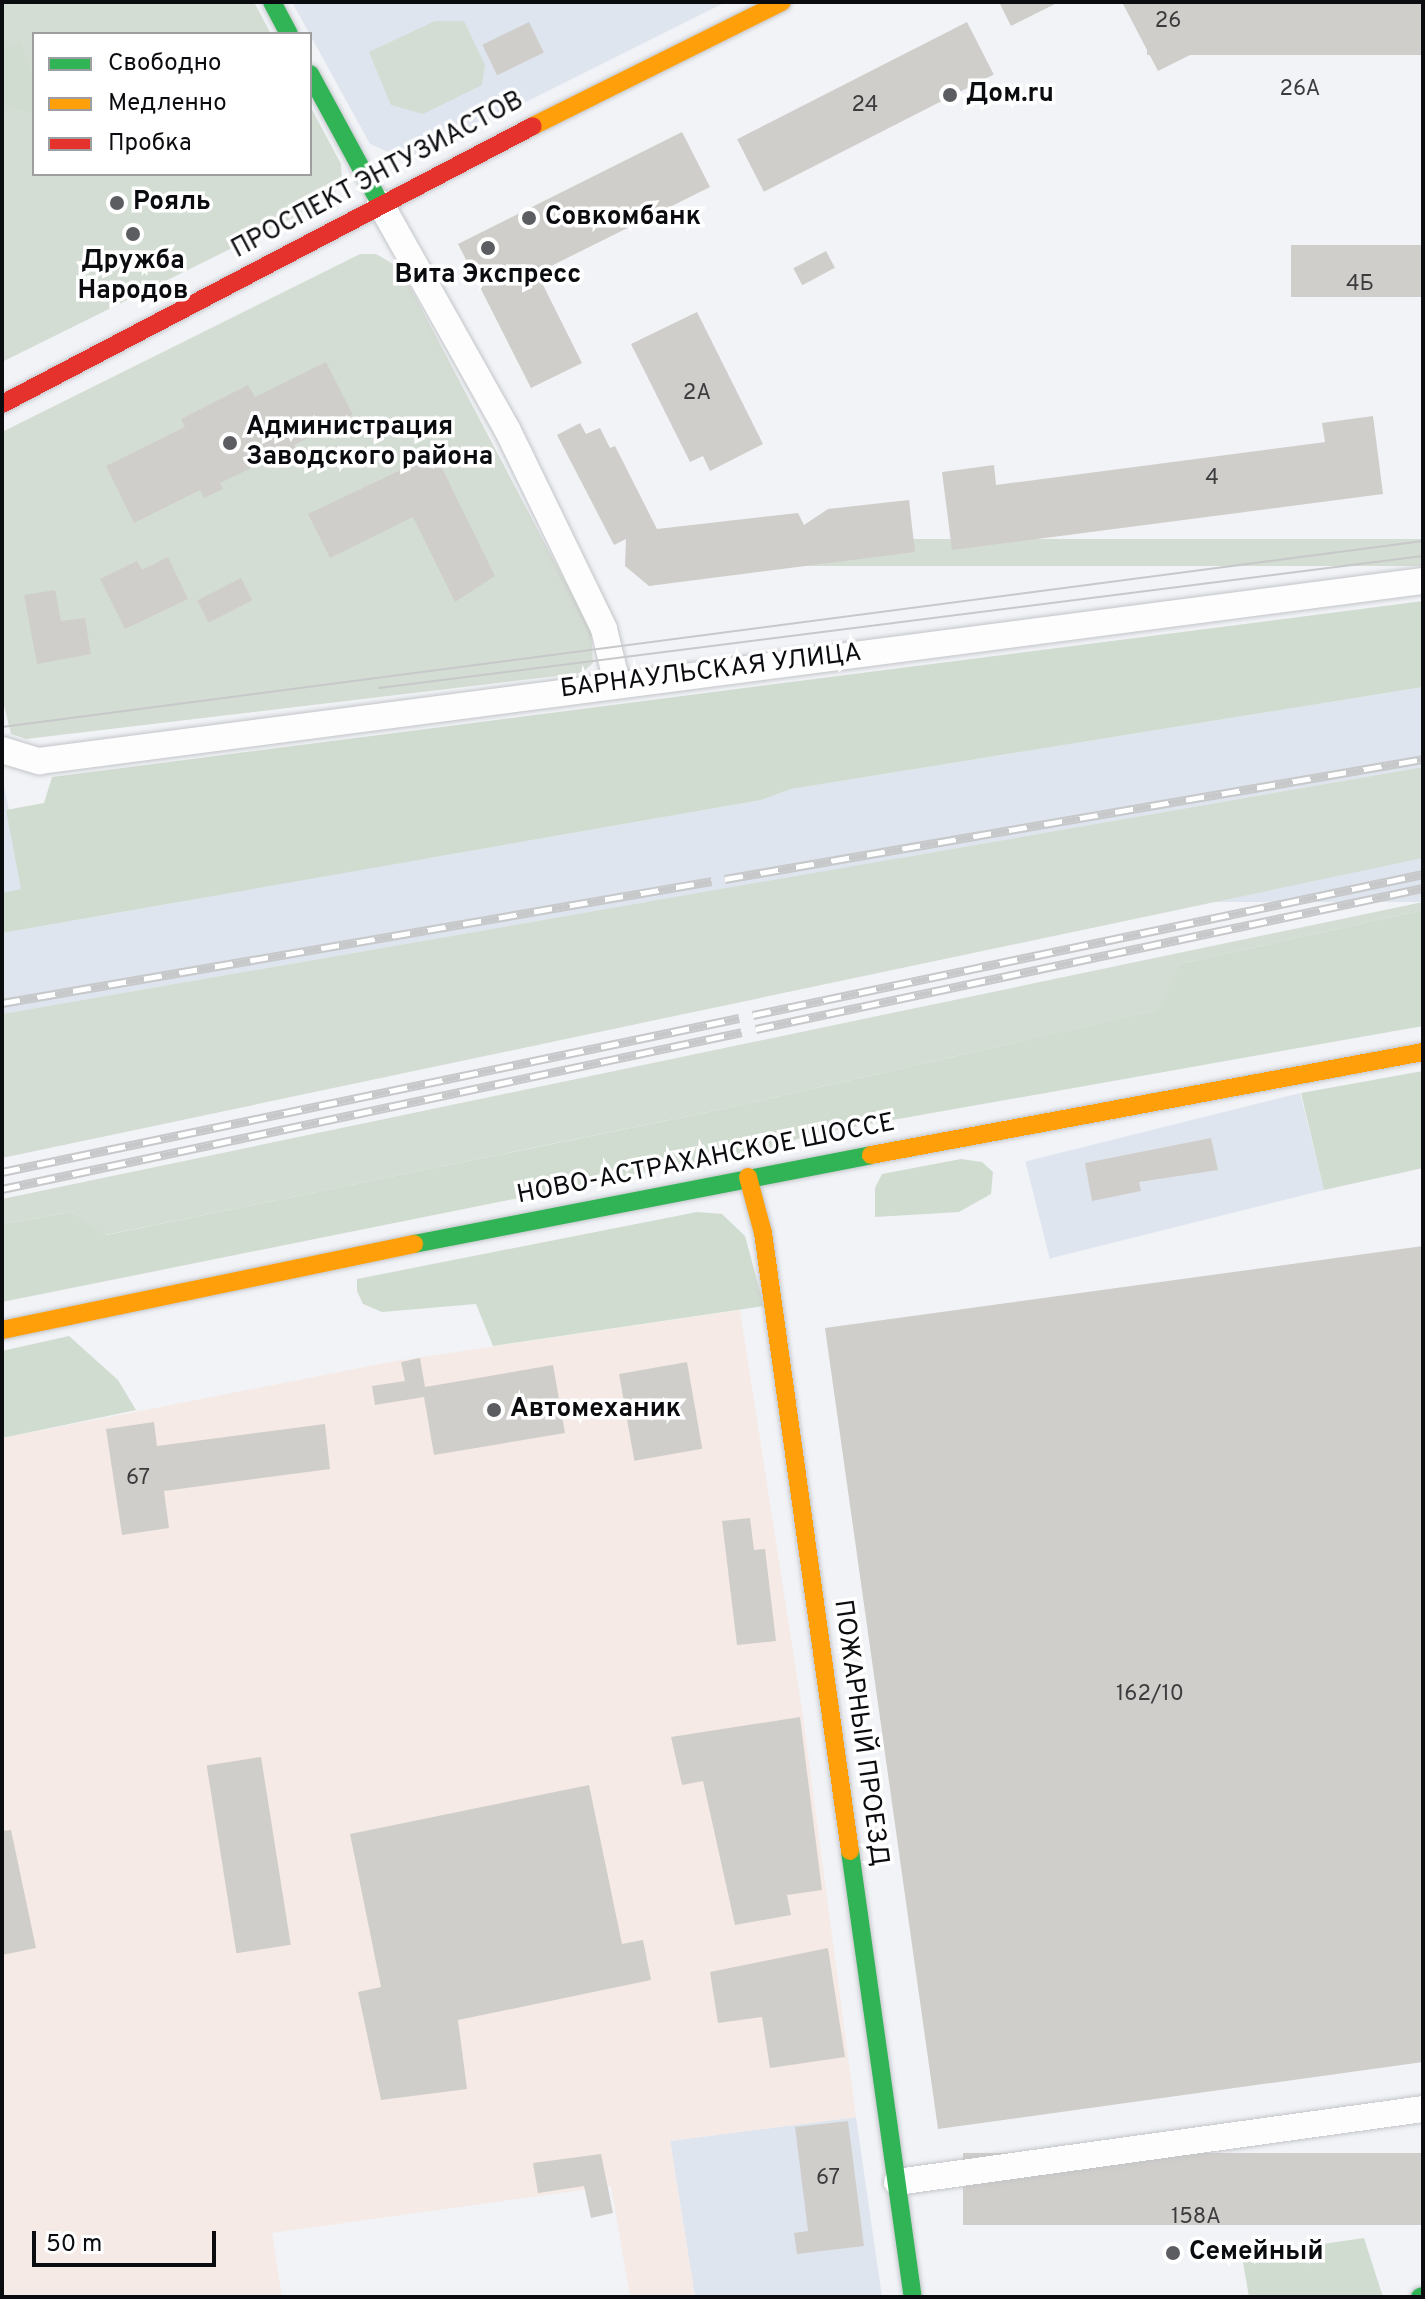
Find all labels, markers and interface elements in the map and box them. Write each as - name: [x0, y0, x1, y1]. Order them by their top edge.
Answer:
- house number: 26: [1155, 9, 1181, 35]
- legend: [32, 32, 312, 176]
- text: Свободно: [108, 49, 221, 79]
- house number: 26А: [1279, 77, 1321, 103]
- place label: Дом.ru: [966, 79, 1054, 111]
- street label: ПРОСПЕКТ ЭНТУЗИАСТОВ: [226, 86, 530, 266]
- marker: Дом.ru: [941, 86, 959, 104]
- text: Медленно: [108, 89, 227, 119]
- house number: 24: [852, 93, 878, 119]
- text: Пробка: [108, 129, 192, 159]
- place label: Рояль: [133, 187, 211, 219]
- marker: Рояль: [108, 194, 126, 212]
- place label: Совкомбанк: [545, 202, 701, 234]
- marker: Совкомбанк: [520, 209, 538, 227]
- marker: Дружба Народов: [124, 225, 142, 243]
- marker: Вита Экспресс: [479, 239, 497, 257]
- place label: Дружба Народов: [78, 246, 188, 308]
- place label: Вита Экспресс: [395, 260, 581, 292]
- house number: 4Б: [1346, 272, 1374, 298]
- house number: 2А: [683, 381, 711, 407]
- place label: Администрация Заводского района: [246, 412, 493, 474]
- marker: Администрация Заводского района: [221, 434, 239, 452]
- house number: 4: [1205, 466, 1219, 492]
- street label: БАРНАУЛЬСКАЯ УЛИЦА: [559, 638, 863, 706]
- street label: НОВО-АСТРАХАНСКОЕ ШОССЕ: [514, 1108, 898, 1212]
- place label: Автомеханик: [510, 1394, 681, 1426]
- marker: Автомеханик: [485, 1401, 503, 1419]
- house number: 67: [126, 1466, 150, 1492]
- street label: ПОЖАРНЫЙ ПРОЕЗД: [826, 1598, 894, 1868]
- house number: 162/10: [1116, 1682, 1184, 1708]
- house number: 67: [816, 2166, 840, 2192]
- house number: 158А: [1171, 2205, 1221, 2231]
- scale bar: [36, 2215, 220, 2265]
- text: 50 m: [46, 2230, 102, 2260]
- place label: Семейный: [1189, 2237, 1324, 2269]
- marker: Семейный: [1164, 2244, 1182, 2262]

